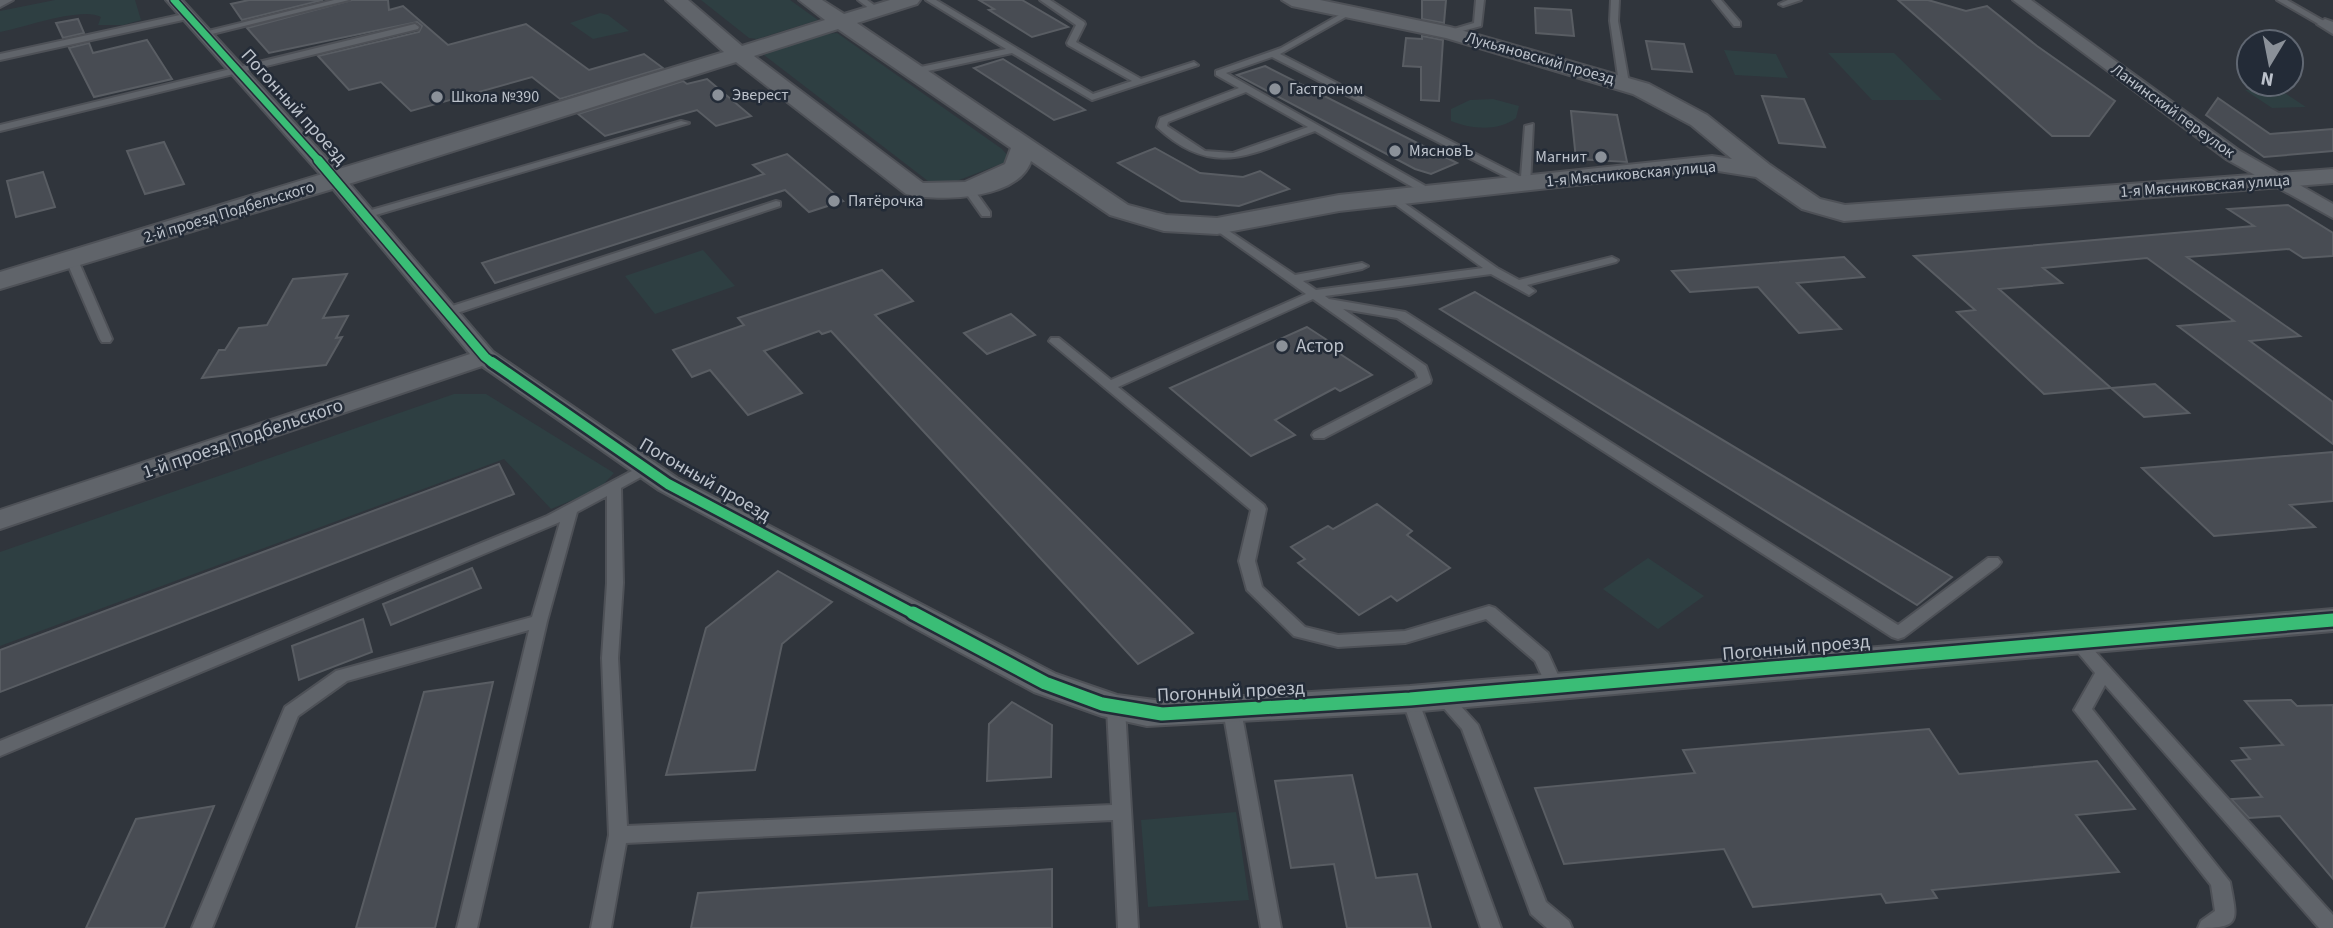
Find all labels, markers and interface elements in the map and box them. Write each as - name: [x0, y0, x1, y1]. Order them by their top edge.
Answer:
- street label: Лукьяновский проезд: [1463, 26, 1617, 90]
- north arrow: [2235, 28, 2305, 98]
- street label: Погонный проезд: [234, 43, 354, 171]
- street label: Ланинский переулок: [2107, 59, 2239, 163]
- text: N: [2259, 64, 2276, 93]
- place label: Гастроном: [1289, 78, 1363, 100]
- marker: Гастроном: [1267, 81, 1283, 97]
- place label: Эверест: [732, 84, 789, 106]
- place label: Школа №390: [451, 86, 539, 108]
- marker: Эверест: [710, 87, 726, 103]
- marker: Школа №390: [429, 89, 445, 105]
- place label: МясновЪ: [1409, 140, 1473, 162]
- marker: МясновЪ: [1387, 143, 1403, 159]
- place label: Магнит: [1535, 146, 1587, 168]
- marker: Магнит: [1593, 149, 1609, 165]
- street label: 1-я Мясниковская улица: [1545, 156, 1717, 192]
- street label: 1-я Мясниковская улица: [2119, 169, 2291, 203]
- street label: 2-й проезд Подбельского: [141, 176, 317, 248]
- place label: Пятёрочка: [848, 190, 923, 212]
- marker: Пятёрочка: [826, 193, 842, 209]
- place label: Астор: [1296, 333, 1344, 360]
- marker: Астор: [1274, 338, 1290, 354]
- street label: 1-й проезд Подбельского: [139, 392, 347, 486]
- street label: Погонный проезд: [634, 431, 776, 529]
- street label: Погонный проезд: [1721, 628, 1871, 668]
- street label: Погонный проезд: [1156, 675, 1306, 709]

